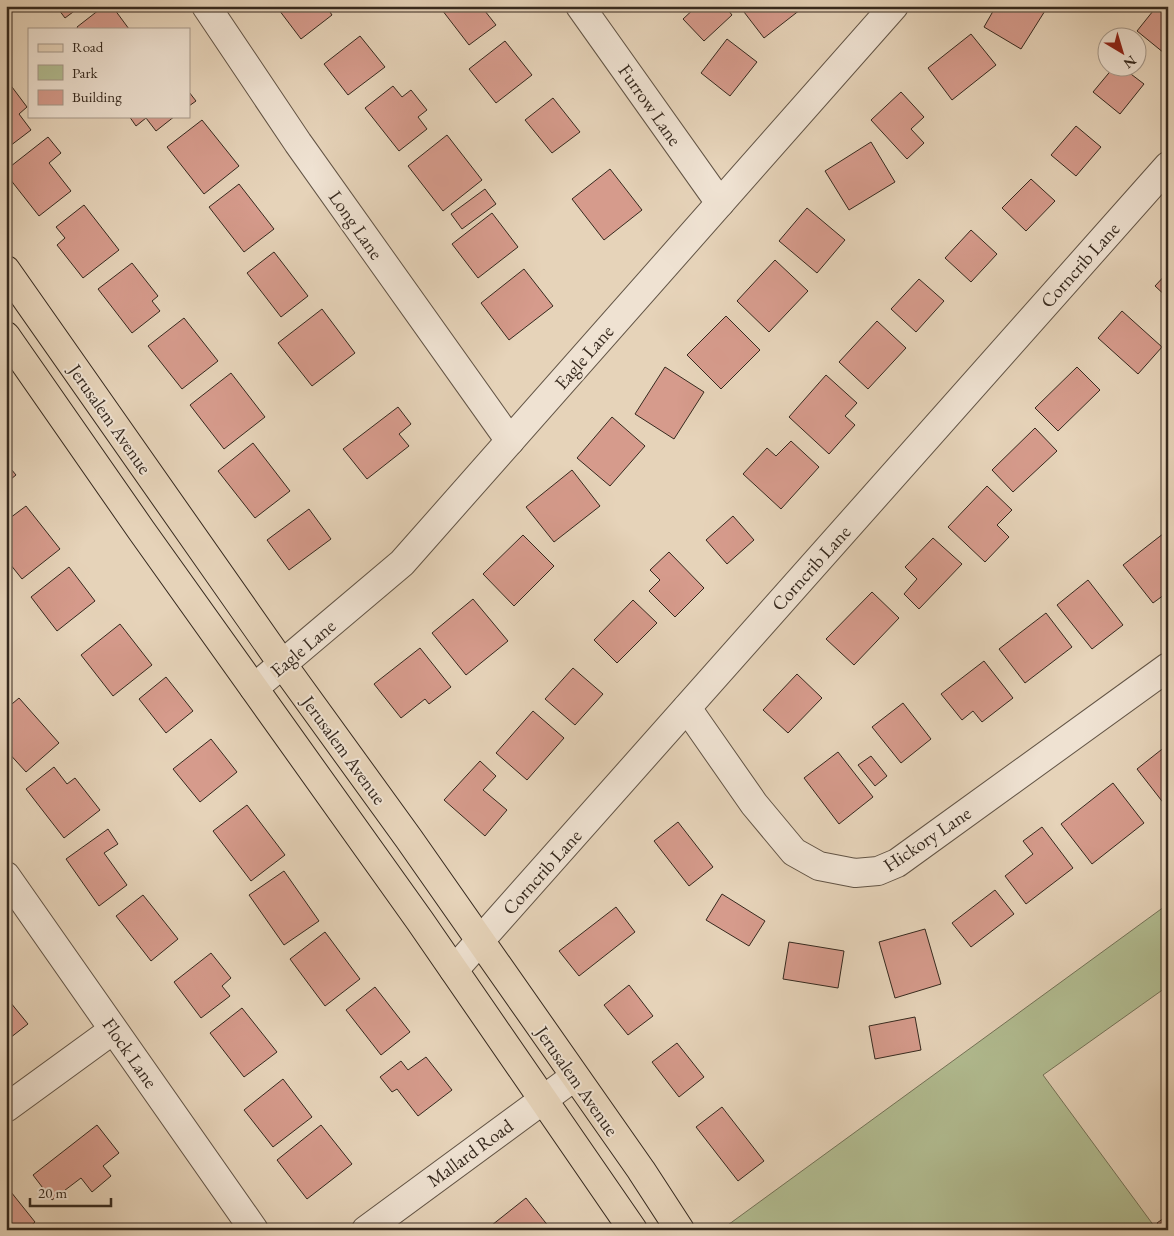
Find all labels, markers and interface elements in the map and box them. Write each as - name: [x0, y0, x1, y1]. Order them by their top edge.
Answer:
- legend: [28, 28, 190, 118]
- north arrow: [1096, 28, 1146, 78]
- text: Road: [72, 37, 104, 56]
- text: N: [1119, 52, 1140, 73]
- street label: Furrow Lane: [613, 59, 687, 151]
- text: Park: [72, 63, 99, 82]
- text: Building: [72, 87, 122, 106]
- street label: Long Lane: [323, 186, 389, 264]
- street label: Corncrib Lane: [1035, 217, 1125, 313]
- street label: Eagle Lane: [549, 319, 619, 395]
- street label: Jerusalem Avenue: [62, 357, 157, 479]
- street label: Corncrib Lane: [766, 520, 856, 616]
- street label: Eagle Lane: [265, 613, 341, 683]
- street label: Jerusalem Avenue: [295, 689, 392, 810]
- street label: Hickory Lane: [878, 800, 976, 878]
- street label: Corncrib Lane: [497, 824, 587, 920]
- street label: Flock Lane: [97, 1013, 163, 1093]
- street label: Jerusalem Avenue: [529, 1019, 624, 1141]
- street label: Mallard Road: [422, 1113, 518, 1193]
- scale bar: [30, 1176, 111, 1208]
- text: 20 m: [38, 1183, 67, 1202]

